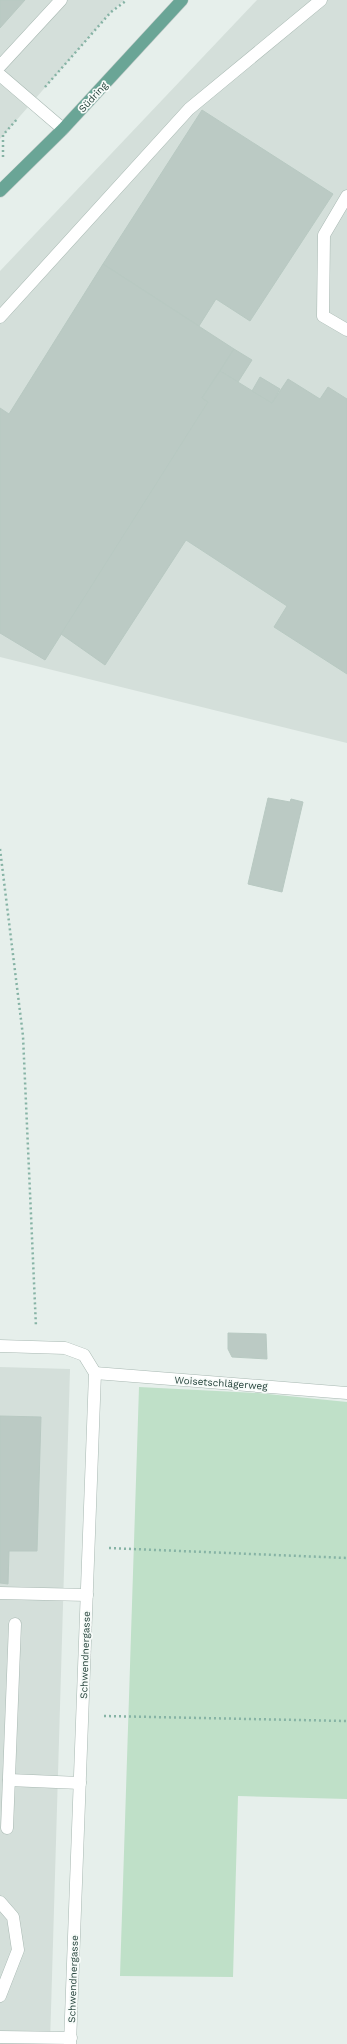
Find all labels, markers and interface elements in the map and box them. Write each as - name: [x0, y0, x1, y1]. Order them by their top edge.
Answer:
- street label: Südring: [76, 79, 110, 114]
- street label: Woisetschlägerweg: [174, 1374, 269, 1392]
- street label: Schwendnergasse: [78, 1611, 92, 1699]
- street label: Schwendnergasse: [66, 1935, 80, 2023]

